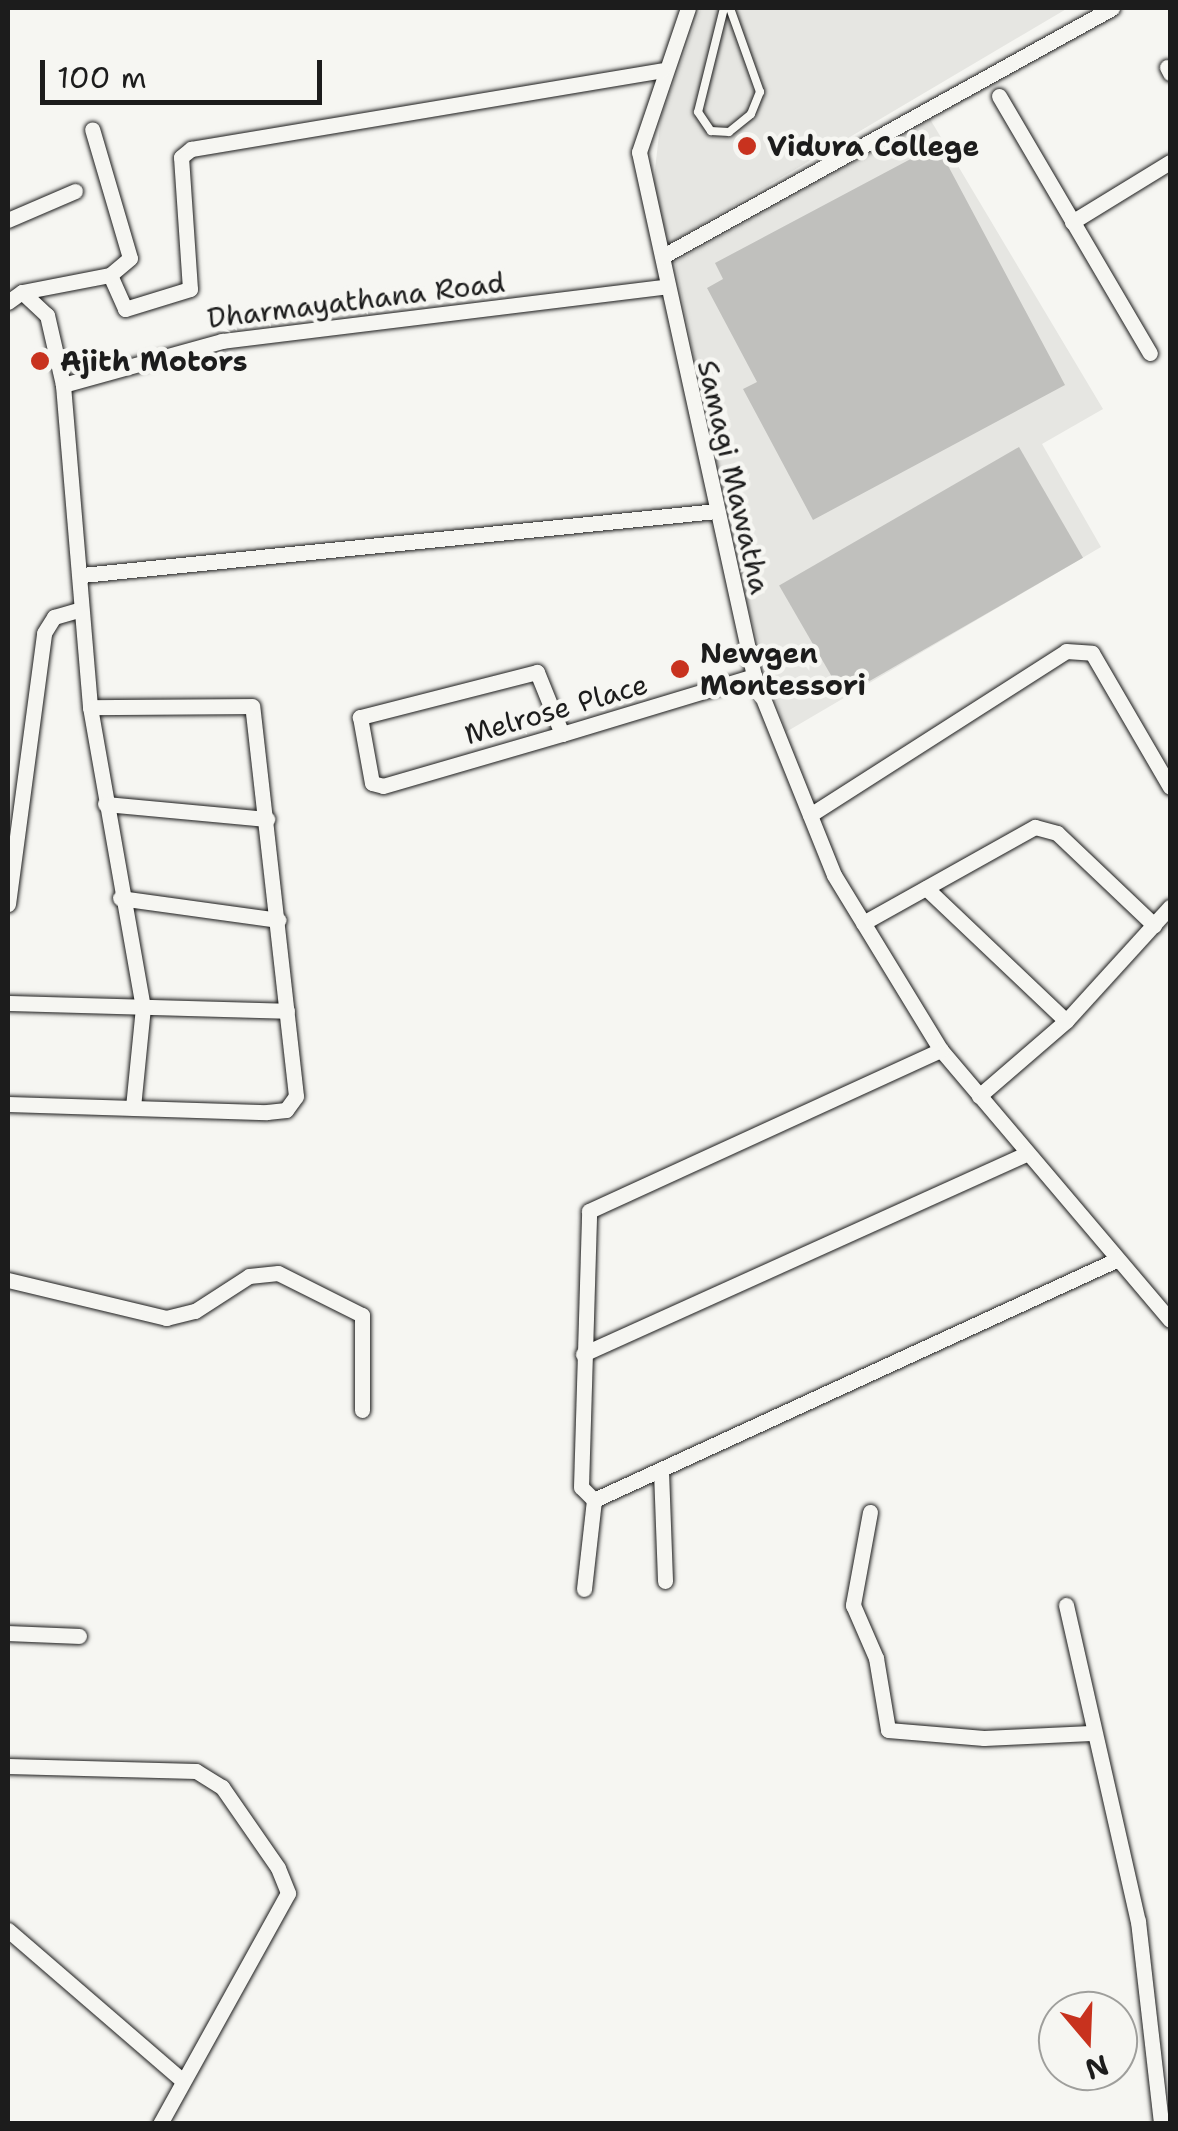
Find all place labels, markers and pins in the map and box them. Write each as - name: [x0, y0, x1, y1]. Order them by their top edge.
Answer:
- place label: Vidura College: [767, 129, 979, 163]
- marker: Vidura College: [736, 135, 758, 157]
- place label: Ajith Motors: [60, 344, 247, 378]
- marker: Ajith Motors: [29, 350, 51, 372]
- place label: Newgen Montessori: [700, 636, 866, 702]
- marker: Newgen Montessori: [669, 658, 691, 680]

